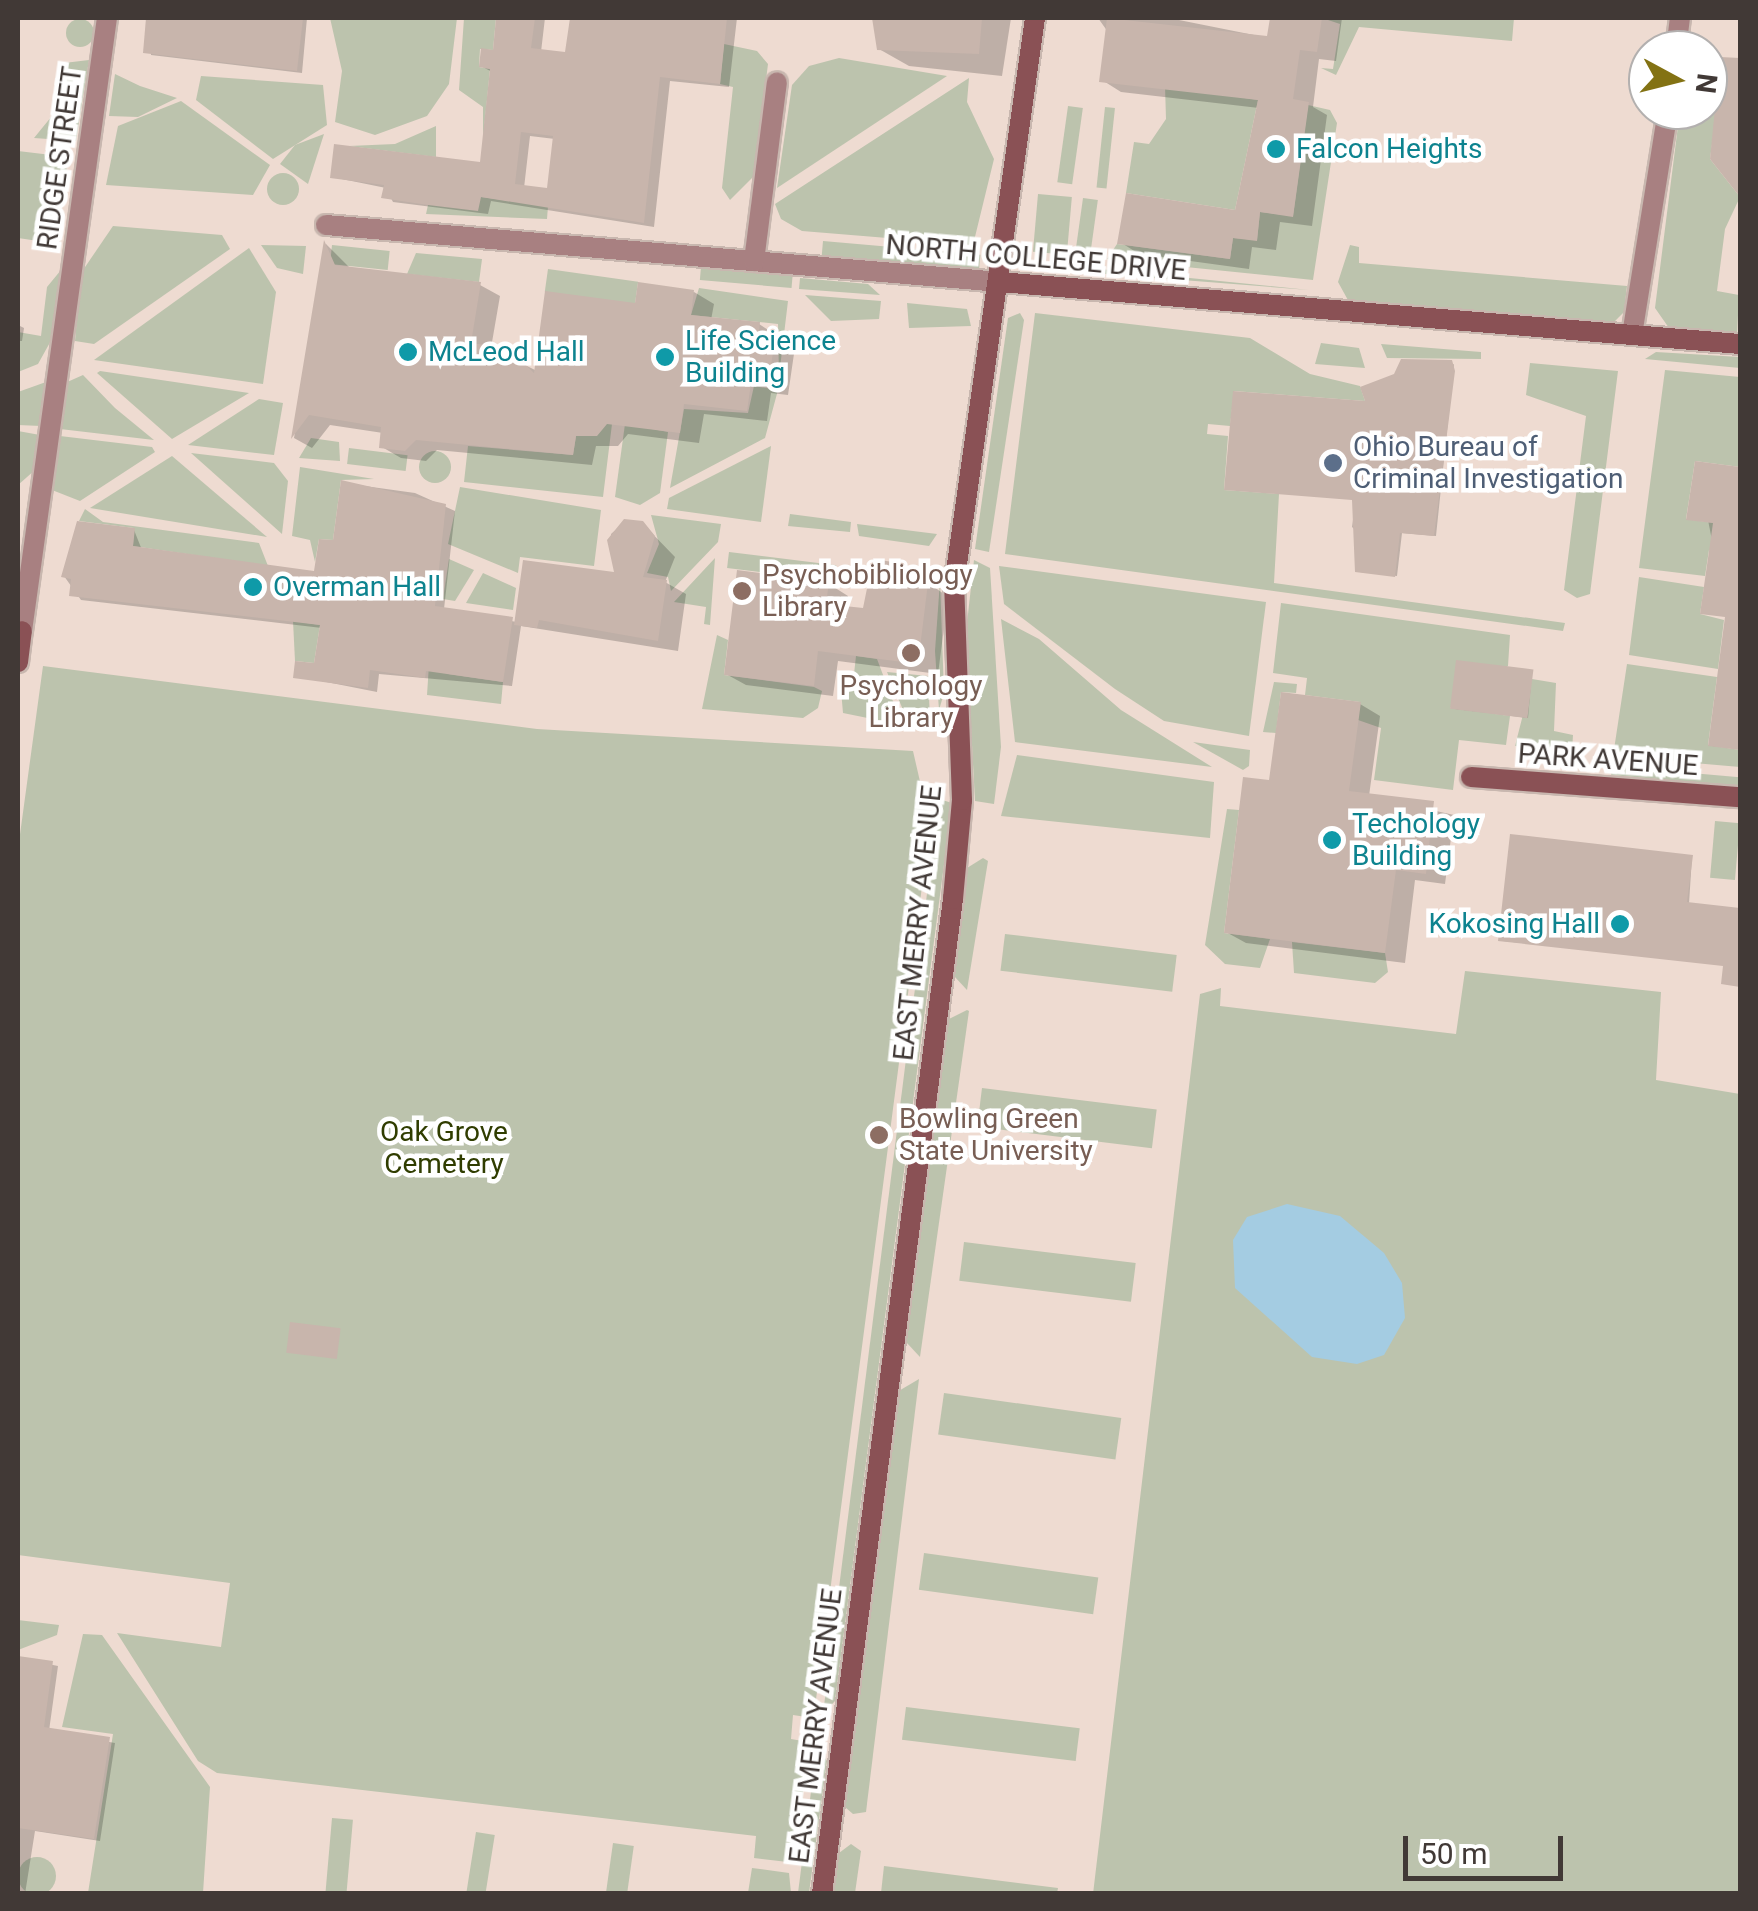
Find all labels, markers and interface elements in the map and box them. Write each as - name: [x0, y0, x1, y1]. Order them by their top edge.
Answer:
- north arrow: [1628, 30, 1728, 130]
- street label: RIDGE STREET: [31, 64, 89, 252]
- text: N: [1689, 72, 1724, 95]
- place label: Falcon Heights: [1296, 132, 1482, 166]
- marker: Falcon Heights: [1265, 138, 1287, 160]
- street label: NORTH COLLEGE DRIVE: [884, 228, 1188, 288]
- place label: Life Science Building: [685, 324, 836, 390]
- place label: McLeod Hall: [428, 335, 585, 369]
- marker: McLeod Hall: [397, 341, 419, 363]
- marker: Life Science Building: [654, 346, 676, 368]
- place label: Ohio Bureau of Criminal Investigation: [1353, 430, 1623, 496]
- marker: Ohio Bureau of Criminal Investigation: [1322, 452, 1344, 474]
- place label: Psychobibliology Library: [762, 558, 973, 624]
- place label: Overman Hall: [273, 570, 441, 604]
- marker: Overman Hall: [242, 576, 264, 598]
- marker: Psychobibliology Library: [731, 580, 753, 602]
- marker: Psychology Library: [900, 642, 922, 664]
- place label: Psychology Library: [840, 669, 982, 735]
- street label: PARK AVENUE: [1517, 737, 1699, 783]
- street label: EAST MERRY AVENUE: [887, 783, 949, 1063]
- place label: Techology Building: [1352, 807, 1480, 873]
- marker: Techology Building: [1321, 829, 1343, 851]
- place label: Kokosing Hall: [1428, 907, 1600, 941]
- marker: Kokosing Hall: [1609, 913, 1631, 935]
- place label: Bowling Green State University: [899, 1102, 1093, 1168]
- park label: Oak Grove Cemetery: [380, 1115, 508, 1181]
- marker: Bowling Green State University: [868, 1124, 890, 1146]
- street label: EAST MERRY AVENUE: [782, 1586, 850, 1866]
- scale bar: [1408, 1816, 1568, 1878]
- text: 50 m: [1420, 1836, 1487, 1871]

